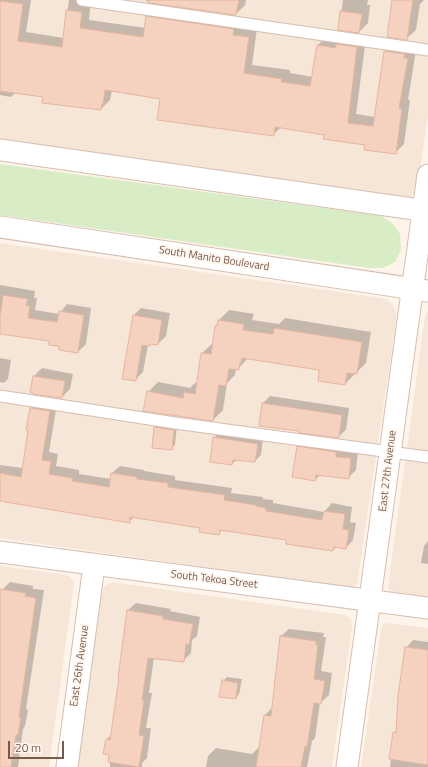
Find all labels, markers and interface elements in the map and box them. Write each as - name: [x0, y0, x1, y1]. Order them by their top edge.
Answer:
- street label: South Manito Boulevard: [158, 244, 270, 274]
- street label: East 27th Avenue: [376, 430, 400, 512]
- street label: South Tekoa Street: [170, 568, 258, 592]
- street label: East 26th Avenue: [68, 625, 92, 707]
- scale bar: [10, 733, 66, 759]
- text: 20 m: [15, 738, 41, 757]

